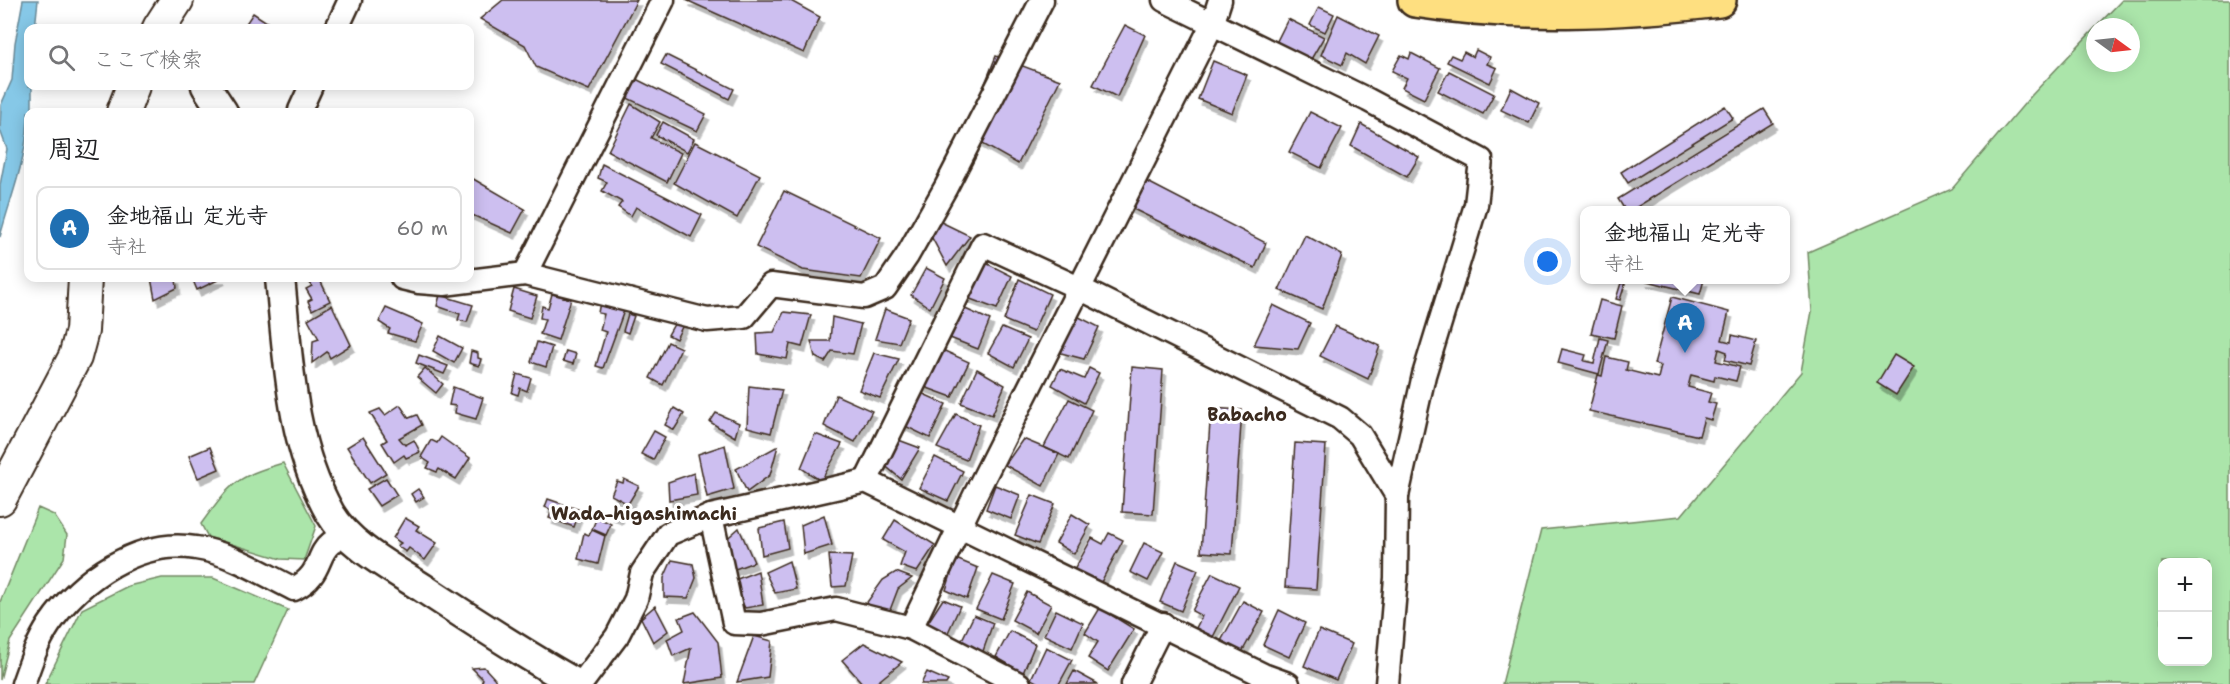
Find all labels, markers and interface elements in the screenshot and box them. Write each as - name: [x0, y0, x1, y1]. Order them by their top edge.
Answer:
- north arrow: [2086, 18, 2140, 72]
- search box: [24, 24, 474, 90]
- icon: search: [45, 41, 78, 74]
- text: ここで検索: [93, 45, 203, 74]
- text: 周辺: [48, 131, 100, 166]
- text: 金地福山 定光寺: [107, 201, 269, 230]
- popup: [1580, 206, 1790, 284]
- text: A: [62, 215, 77, 241]
- text: 60 m: [396, 215, 448, 241]
- text: 金地福山 定光寺: [1604, 218, 1766, 247]
- text: 寺社: [107, 233, 147, 259]
- your location: [1533, 247, 1562, 276]
- text: 寺社: [1604, 250, 1644, 276]
- pin: A: [1666, 304, 1704, 353]
- district label: Babacho: [1207, 403, 1287, 427]
- district label: Wada-higashimachi: [551, 502, 737, 526]
- map controls: [2158, 558, 2212, 666]
- button: +: [2158, 558, 2212, 612]
- button: −: [2158, 612, 2212, 666]

